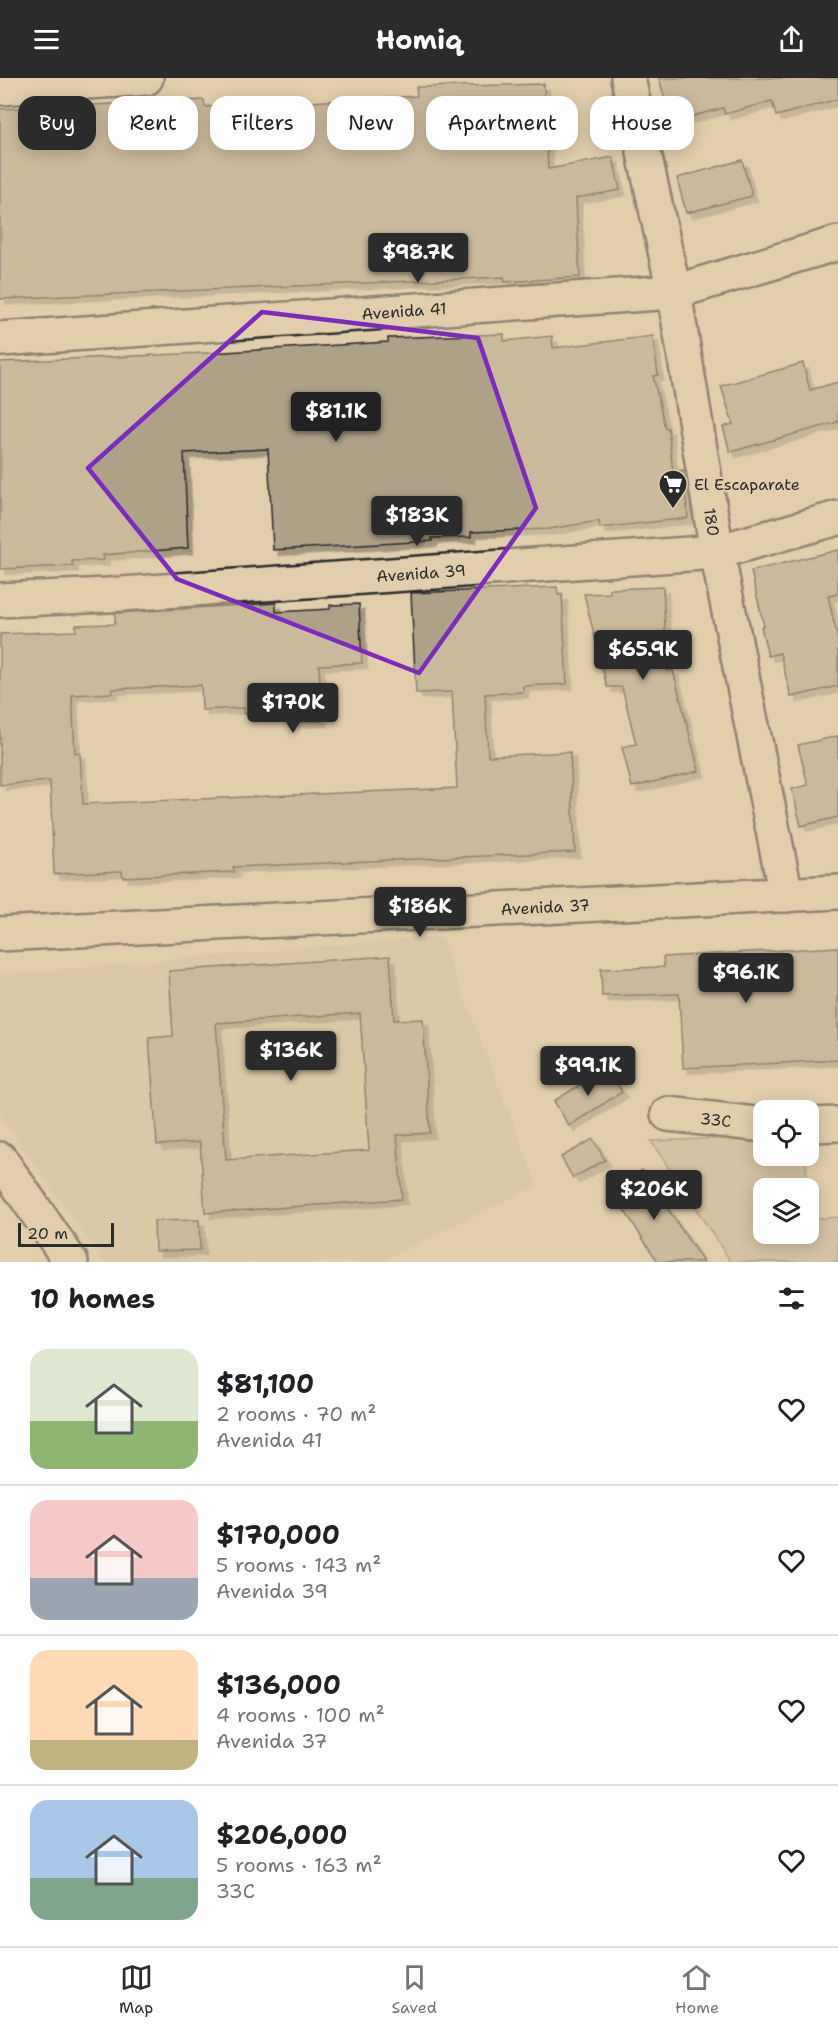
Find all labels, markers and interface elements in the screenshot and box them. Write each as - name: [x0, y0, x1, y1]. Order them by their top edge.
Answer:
- text: Homiq: [376, 21, 462, 58]
- icon: menu: [30, 23, 63, 56]
- icon: share: [775, 23, 808, 56]
- chip: Buy: [18, 96, 96, 150]
- chip: Rent: [108, 96, 198, 150]
- chip: Filters: [210, 96, 315, 150]
- chip: New: [327, 96, 414, 150]
- chip: Apartment: [426, 96, 578, 150]
- chip: House: [590, 96, 694, 150]
- pin: $98.7K: [369, 233, 467, 284]
- text: $98.7K: [382, 239, 454, 265]
- street label: Avenida 41: [361, 298, 447, 325]
- pin: $81.1K: [287, 392, 385, 443]
- text: $81.1K: [305, 398, 367, 424]
- supermarket icon: El Escaparate: [657, 468, 689, 510]
- place label: El Escaparate: [694, 474, 800, 495]
- pin: $183K: [375, 496, 459, 547]
- text: $183K: [385, 502, 449, 528]
- street label: 180: [699, 506, 724, 538]
- street label: Avenida 39: [376, 560, 467, 587]
- pin: $65.9K: [594, 630, 692, 681]
- text: $65.9K: [608, 636, 678, 662]
- pin: $170K: [251, 683, 335, 734]
- text: $170K: [261, 689, 325, 715]
- pin: $186K: [378, 887, 462, 938]
- text: $186K: [388, 893, 452, 919]
- street label: Avenida 37: [500, 894, 590, 920]
- pin: $96.1K: [697, 953, 795, 1004]
- text: $96.1K: [712, 959, 780, 985]
- pin: $136K: [249, 1031, 333, 1082]
- text: $136K: [259, 1037, 323, 1063]
- pin: $99.1K: [539, 1046, 637, 1097]
- text: $99.1K: [554, 1052, 622, 1078]
- map controls: [753, 1100, 819, 1244]
- button: locate: [753, 1100, 819, 1166]
- street label: 33C: [699, 1108, 733, 1132]
- pin: $206K: [612, 1170, 696, 1221]
- text: $206K: [620, 1176, 688, 1202]
- button: layers: [753, 1178, 819, 1244]
- scale bar: [18, 1220, 114, 1248]
- text: 20 m: [27, 1223, 68, 1244]
- text: 10 homes: [30, 1281, 155, 1316]
- icon: filters: [775, 1282, 808, 1315]
- text: $81,100: [216, 1366, 314, 1401]
- icon: home: [78, 1373, 150, 1445]
- icon: heart: [775, 1393, 808, 1426]
- text: 2 rooms · 70 m²: [216, 1401, 377, 1427]
- text: Avenida 41: [216, 1427, 323, 1453]
- text: $170,000: [216, 1517, 340, 1552]
- icon: home: [78, 1524, 150, 1596]
- icon: heart: [775, 1544, 808, 1577]
- text: 5 rooms · 143 m²: [216, 1552, 381, 1578]
- text: Avenida 39: [216, 1578, 328, 1604]
- text: $136,000: [216, 1667, 341, 1702]
- icon: home: [78, 1674, 150, 1746]
- icon: heart: [775, 1694, 808, 1727]
- text: 4 rooms · 100 m²: [216, 1702, 385, 1728]
- text: Avenida 37: [216, 1728, 327, 1754]
- text: $206,000: [216, 1817, 348, 1852]
- icon: home: [78, 1824, 150, 1896]
- icon: heart: [775, 1844, 808, 1877]
- text: 5 rooms · 163 m²: [216, 1852, 382, 1878]
- text: 33C: [216, 1878, 255, 1904]
- tab: Map: [119, 1961, 153, 2018]
- tab: Saved: [391, 1961, 437, 2018]
- tab: Home: [675, 1961, 719, 2018]

